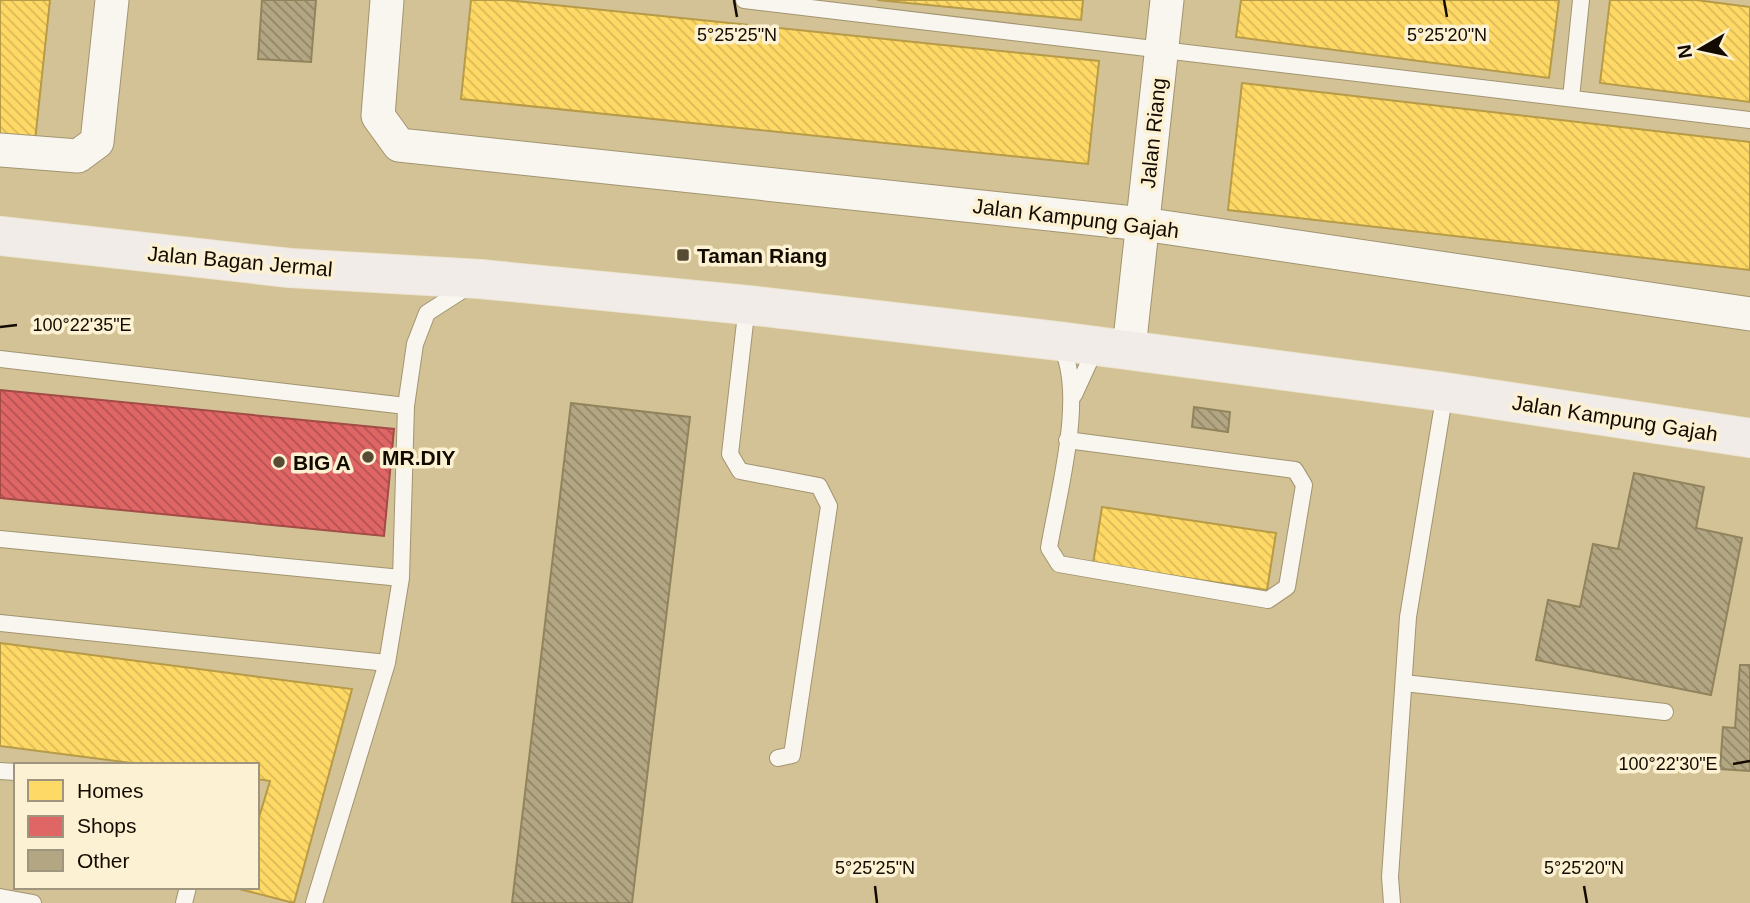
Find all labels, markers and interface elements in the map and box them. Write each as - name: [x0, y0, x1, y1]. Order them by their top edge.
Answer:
- north arrow: [1666, 14, 1736, 84]
- text: 5°25'25"N: [697, 25, 777, 45]
- text: 5°25'20"N: [1407, 25, 1487, 45]
- text: N: [1673, 43, 1696, 60]
- street label: Jalan Riang: [1136, 77, 1170, 189]
- street label: Jalan Kampung Gajah: [971, 194, 1181, 242]
- street label: Jalan Bagan Jermal: [147, 241, 333, 281]
- place label: Taman Riang: [697, 244, 827, 267]
- marker: Taman Riang: [675, 247, 691, 263]
- text: 100°22'35"E: [32, 315, 132, 335]
- street label: Jalan Kampung Gajah: [1511, 390, 1719, 446]
- place label: MR.DIY: [382, 446, 456, 469]
- marker: MR.DIY: [360, 449, 376, 465]
- place label: BIG A: [293, 451, 351, 474]
- marker: BIG A: [271, 454, 287, 470]
- text: 100°22'30"E: [1618, 754, 1718, 774]
- legend: [14, 763, 259, 889]
- text: Homes: [77, 779, 144, 802]
- text: Shops: [77, 814, 137, 837]
- text: Other: [77, 849, 130, 872]
- text: 5°25'25"N: [835, 858, 915, 878]
- text: 5°25'20"N: [1544, 858, 1624, 878]

